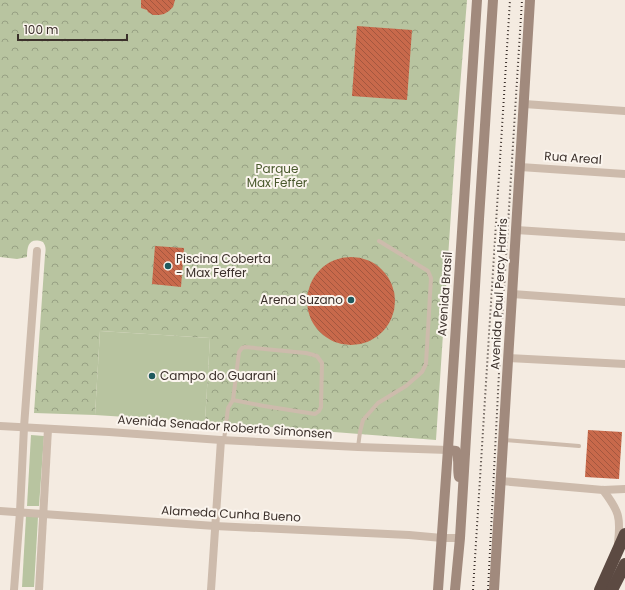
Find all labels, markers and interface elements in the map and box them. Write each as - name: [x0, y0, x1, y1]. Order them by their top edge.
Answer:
- scale bar: [18, 16, 127, 42]
- text: 100 m: [24, 21, 58, 38]
- street label: Rua Areal: [544, 147, 602, 168]
- park label: Parque Max Feffer: [247, 160, 308, 191]
- street label: Avenida Paul Percy Harris: [486, 218, 511, 370]
- place label: Piscina Coberta - Max Feffer: [176, 250, 271, 281]
- street label: Avenida Brasil: [433, 251, 456, 337]
- marker: Piscina Coberta - Max Feffer: [163, 261, 173, 271]
- place label: Arena Suzano: [260, 291, 343, 308]
- marker: Arena Suzano: [346, 295, 356, 305]
- place label: Campo do Guarani: [160, 367, 276, 384]
- marker: Campo do Guarani: [147, 371, 157, 381]
- street label: Avenida Senador Roberto Simonsen: [117, 411, 333, 442]
- street label: Alameda Cunha Bueno: [161, 501, 302, 526]

